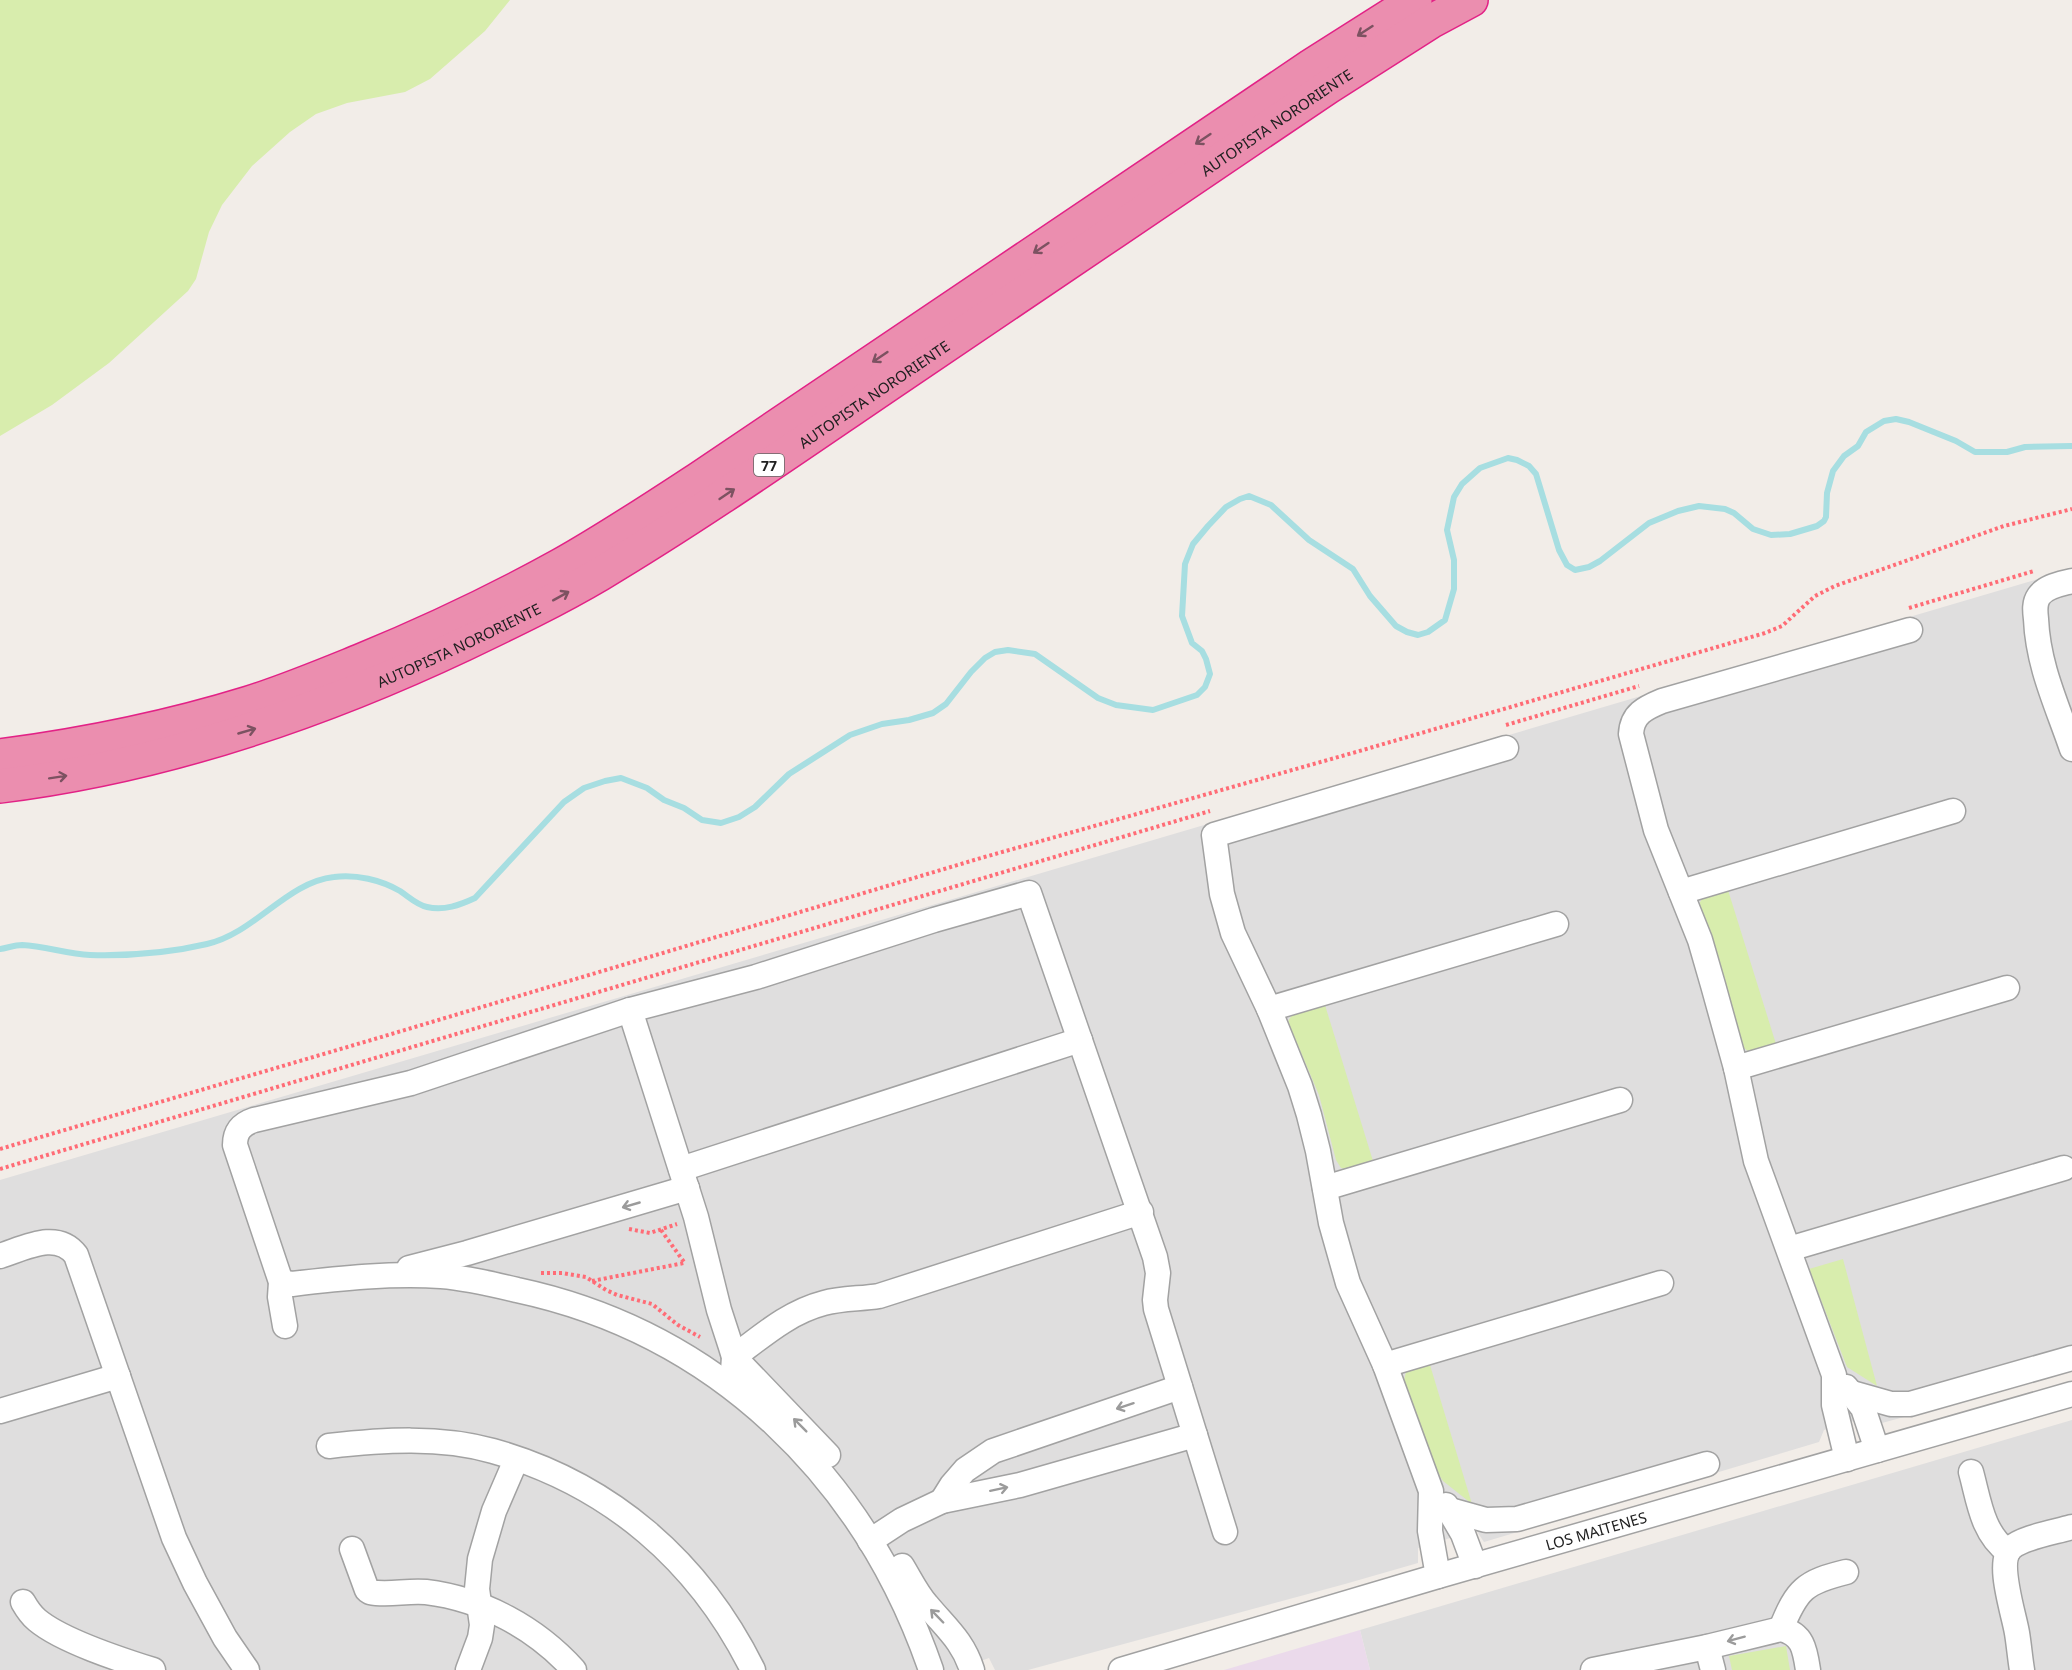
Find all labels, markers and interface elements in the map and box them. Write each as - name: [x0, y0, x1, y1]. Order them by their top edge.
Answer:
- one-way arrow: [1357, 25, 1374, 37]
- street label: AUTOPISTA NORORIENTE: [1197, 64, 1356, 180]
- one-way arrow: [1195, 133, 1211, 145]
- one-way arrow: [1033, 242, 1050, 254]
- street label: AUTOPISTA NORORIENTE: [794, 336, 953, 453]
- one-way arrow: [871, 351, 888, 364]
- road number: 77: [754, 454, 784, 476]
- one-way arrow: [718, 488, 735, 500]
- one-way arrow: [552, 590, 569, 602]
- street label: AUTOPISTA NORORIENTE: [374, 598, 544, 692]
- one-way arrow: [237, 725, 256, 736]
- one-way arrow: [47, 771, 67, 782]
- one-way arrow: [622, 1200, 641, 1211]
- one-way arrow: [1116, 1401, 1135, 1412]
- one-way arrow: [792, 1417, 807, 1432]
- one-way arrow: [989, 1483, 1008, 1494]
- street label: LOS MAITENES: [1543, 1507, 1649, 1555]
- one-way arrow: [930, 1609, 945, 1624]
- one-way arrow: [1727, 1634, 1746, 1645]

